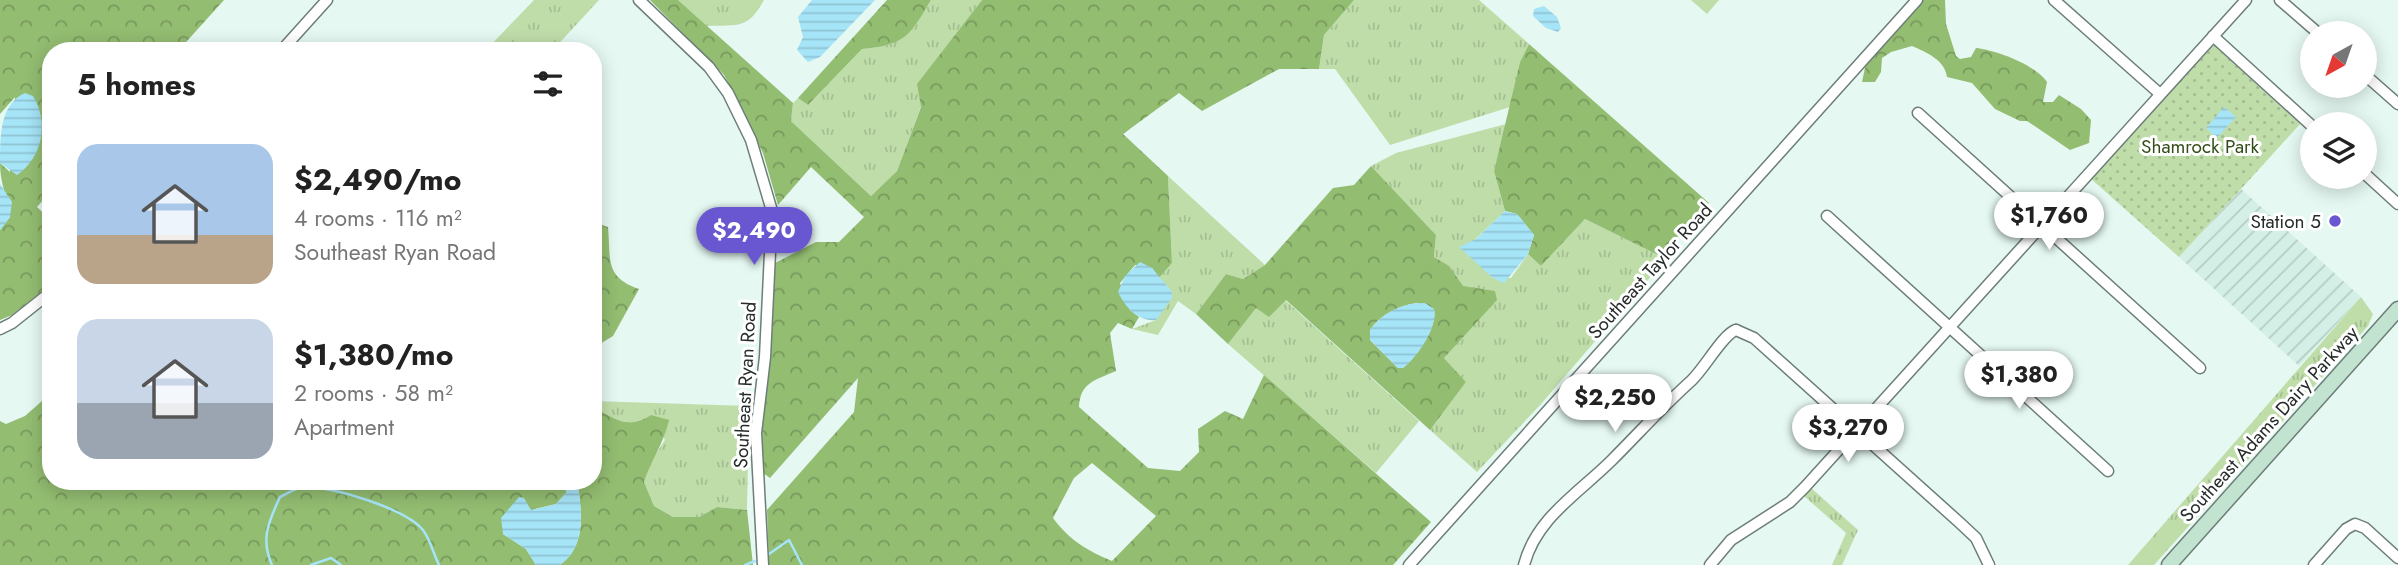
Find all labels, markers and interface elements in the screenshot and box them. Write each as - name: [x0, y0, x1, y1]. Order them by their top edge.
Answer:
- north arrow: [2300, 21, 2376, 98]
- map controls: [2300, 21, 2377, 189]
- text: 5 homes: [77, 63, 196, 106]
- icon: filters: [529, 65, 567, 103]
- button: layers: [2300, 112, 2377, 189]
- park label: Shamrock Park: [2141, 133, 2260, 160]
- text: $2,490/mo: [294, 158, 461, 201]
- icon: home: [133, 172, 217, 256]
- pin: $1,760: [1992, 192, 2106, 252]
- street label: Southeast Taylor Road: [1582, 197, 1718, 345]
- text: $1,760: [2010, 198, 2088, 232]
- text: 4 rooms · 116 m²: [294, 201, 462, 235]
- pin: $2,490: [697, 208, 811, 267]
- place label: Station 5: [2251, 208, 2321, 235]
- text: $2,490: [712, 213, 796, 247]
- marker: Station 5: [2327, 213, 2343, 229]
- text: Southeast Ryan Road: [294, 235, 496, 269]
- street label: Southeast Ryan Road: [727, 301, 763, 469]
- street label: Southeast Adams Dairy Parkway: [2174, 320, 2365, 528]
- text: $1,380/mo: [294, 333, 453, 376]
- icon: home: [133, 347, 217, 431]
- pin: $1,380: [1962, 352, 2076, 411]
- text: $1,380: [1980, 357, 2058, 391]
- pin: $2,250: [1558, 374, 1672, 434]
- text: 2 rooms · 58 m²: [294, 376, 453, 410]
- text: $2,250: [1574, 380, 1656, 414]
- pin: $3,270: [1791, 405, 1905, 464]
- text: Apartment: [294, 410, 394, 444]
- text: $3,270: [1808, 410, 1888, 444]

